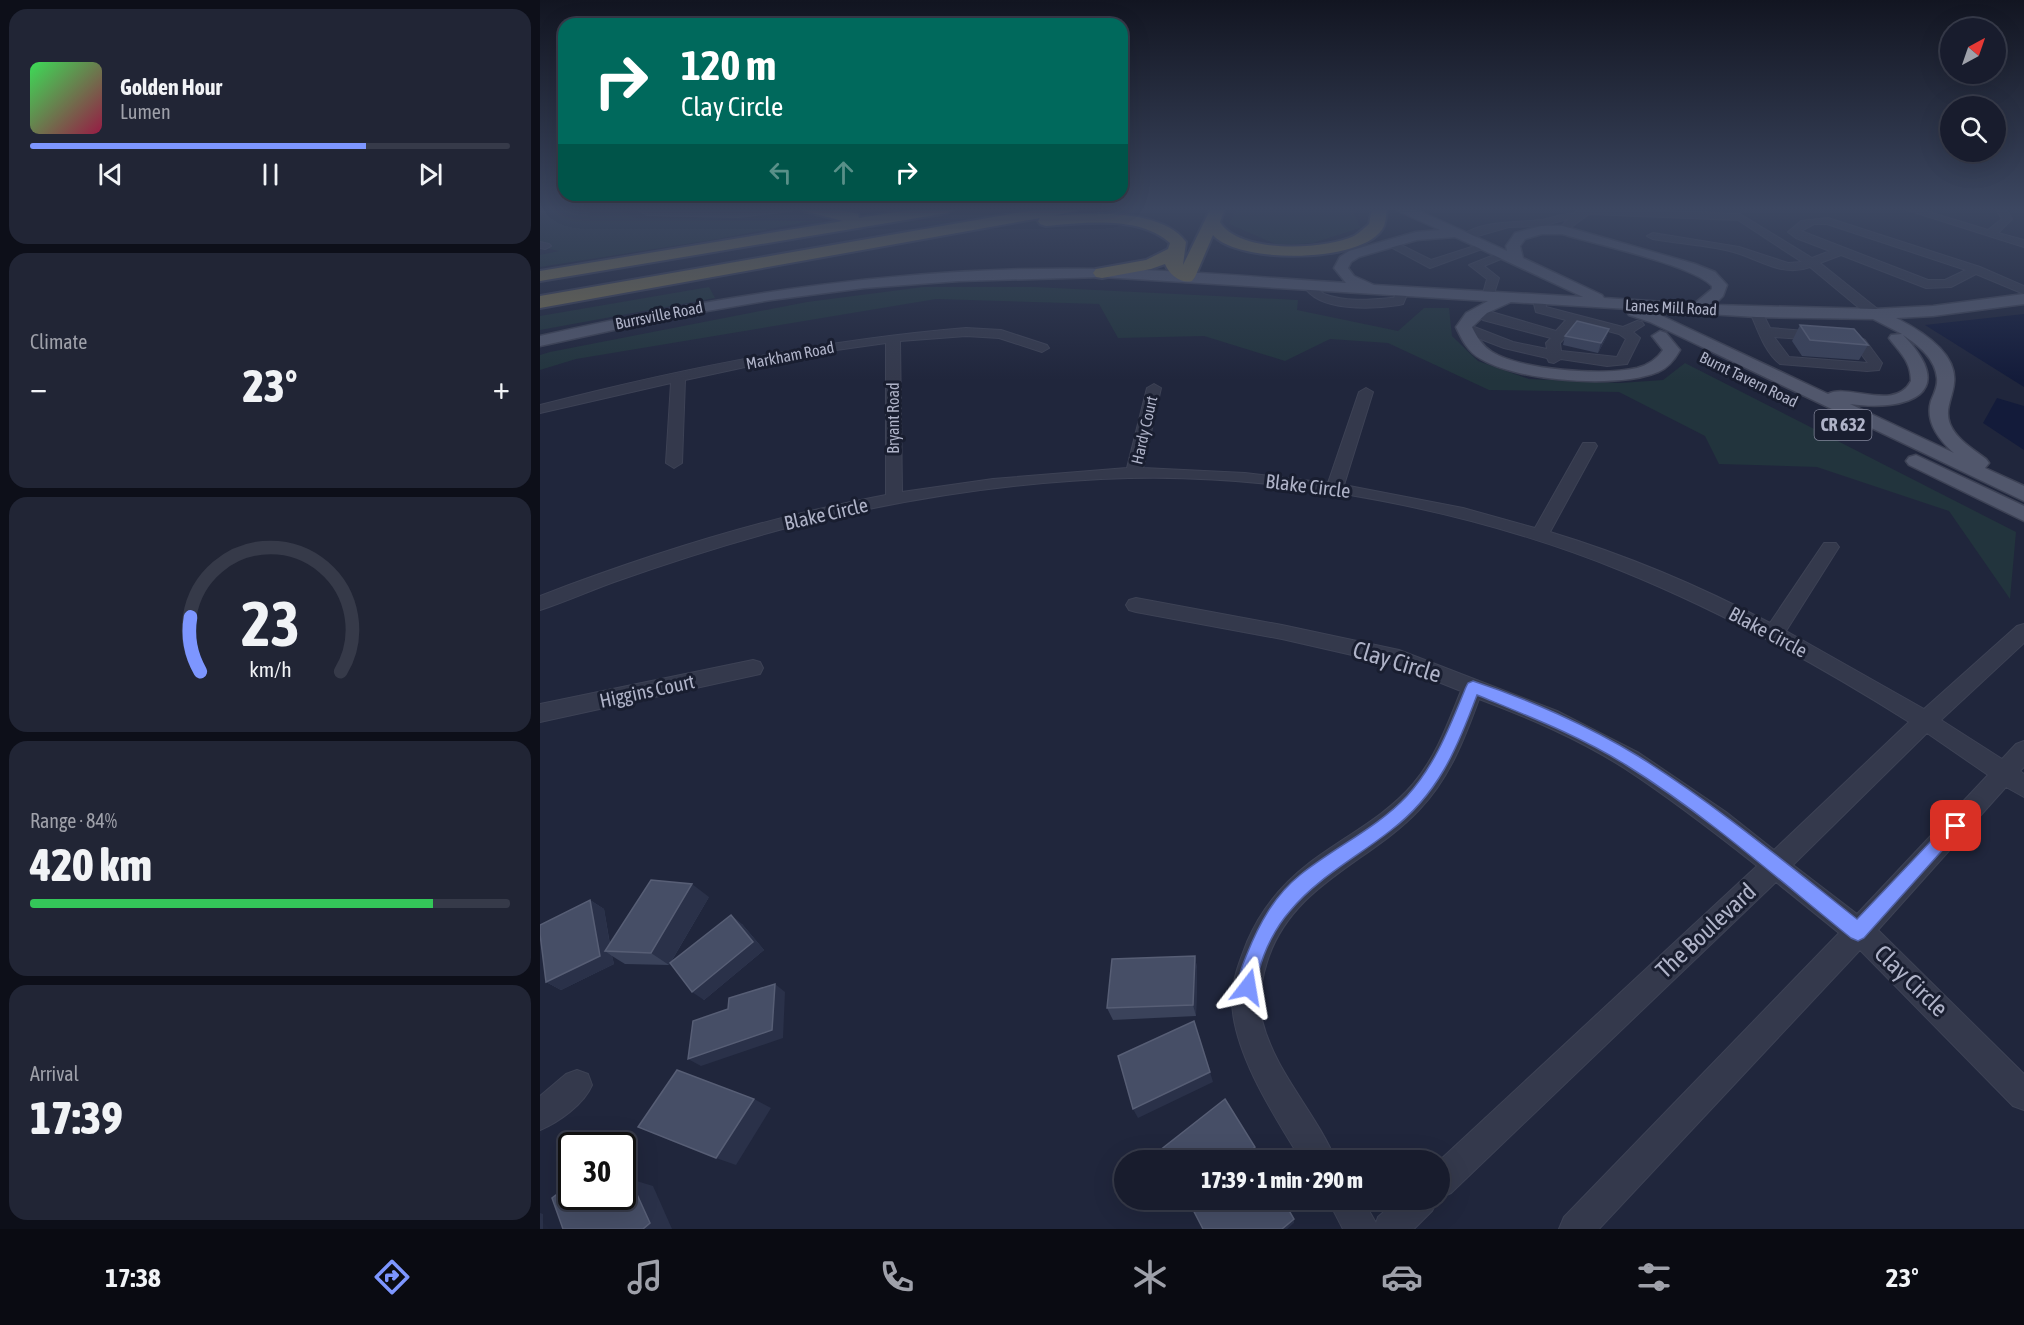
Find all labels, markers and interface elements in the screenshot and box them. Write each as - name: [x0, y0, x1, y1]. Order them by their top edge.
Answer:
- north arrow: [1940, 18, 2006, 84]
- map controls: [1940, 18, 2006, 162]
- text: 120 m: [681, 41, 776, 89]
- icon: right: [582, 42, 660, 120]
- text: Golden Hour: [120, 74, 222, 100]
- text: Clay Circle: [681, 91, 783, 122]
- button: search: [1940, 96, 2006, 162]
- text: Lumen: [120, 100, 171, 123]
- icon: left: [764, 156, 797, 189]
- icon: ahead: [827, 156, 860, 189]
- icon: right: [890, 156, 923, 189]
- icon: previous: [94, 158, 127, 191]
- icon: pause: [254, 158, 287, 191]
- icon: next: [414, 158, 447, 191]
- street label: Lanes Mill Road: [1625, 296, 1717, 318]
- street label: Burrsville Road: [614, 298, 704, 332]
- text: Climate: [30, 330, 87, 353]
- street label: Markham Road: [744, 338, 836, 372]
- street label: Burnt Tavern Road: [1697, 347, 1801, 411]
- text: 23°: [243, 360, 297, 412]
- text: −: [30, 368, 47, 406]
- text: +: [493, 368, 510, 406]
- street label: Bryant Road: [884, 382, 903, 454]
- street label: Hardy Court: [1127, 394, 1162, 466]
- road number: CR 632: [1814, 410, 1872, 440]
- street label: Blake Circle: [1264, 469, 1352, 502]
- street label: Blake Circle: [782, 493, 870, 534]
- text: 23: [241, 588, 299, 659]
- street label: Blake Circle: [1725, 601, 1811, 662]
- street label: Clay Circle: [1350, 635, 1445, 688]
- text: km/h: [249, 657, 291, 682]
- street label: Higgins Court: [597, 669, 697, 712]
- pin: [1930, 800, 1981, 851]
- text: Range · 84%: [30, 809, 117, 832]
- icon: arrive: [1939, 809, 1972, 842]
- text: 420 km: [30, 839, 152, 891]
- street label: The Boulevard: [1650, 878, 1761, 984]
- street label: Clay Circle: [1869, 939, 1953, 1022]
- position arrow: [1216, 955, 1280, 1019]
- text: Arrival: [30, 1062, 79, 1085]
- text: 17:39: [30, 1092, 123, 1144]
- speed limit sign: 30: [558, 1132, 636, 1210]
- text: 17:39 · 1 min · 290 m: [1201, 1167, 1363, 1193]
- icon: directions: [371, 1256, 413, 1298]
- icon: music: [624, 1256, 666, 1298]
- icon: phone: [876, 1256, 918, 1298]
- icon: climate: [1129, 1256, 1171, 1298]
- icon: car: [1381, 1256, 1423, 1298]
- icon: filters: [1633, 1256, 1675, 1298]
- text: 17:38: [105, 1262, 161, 1293]
- text: 23°: [1886, 1262, 1919, 1293]

